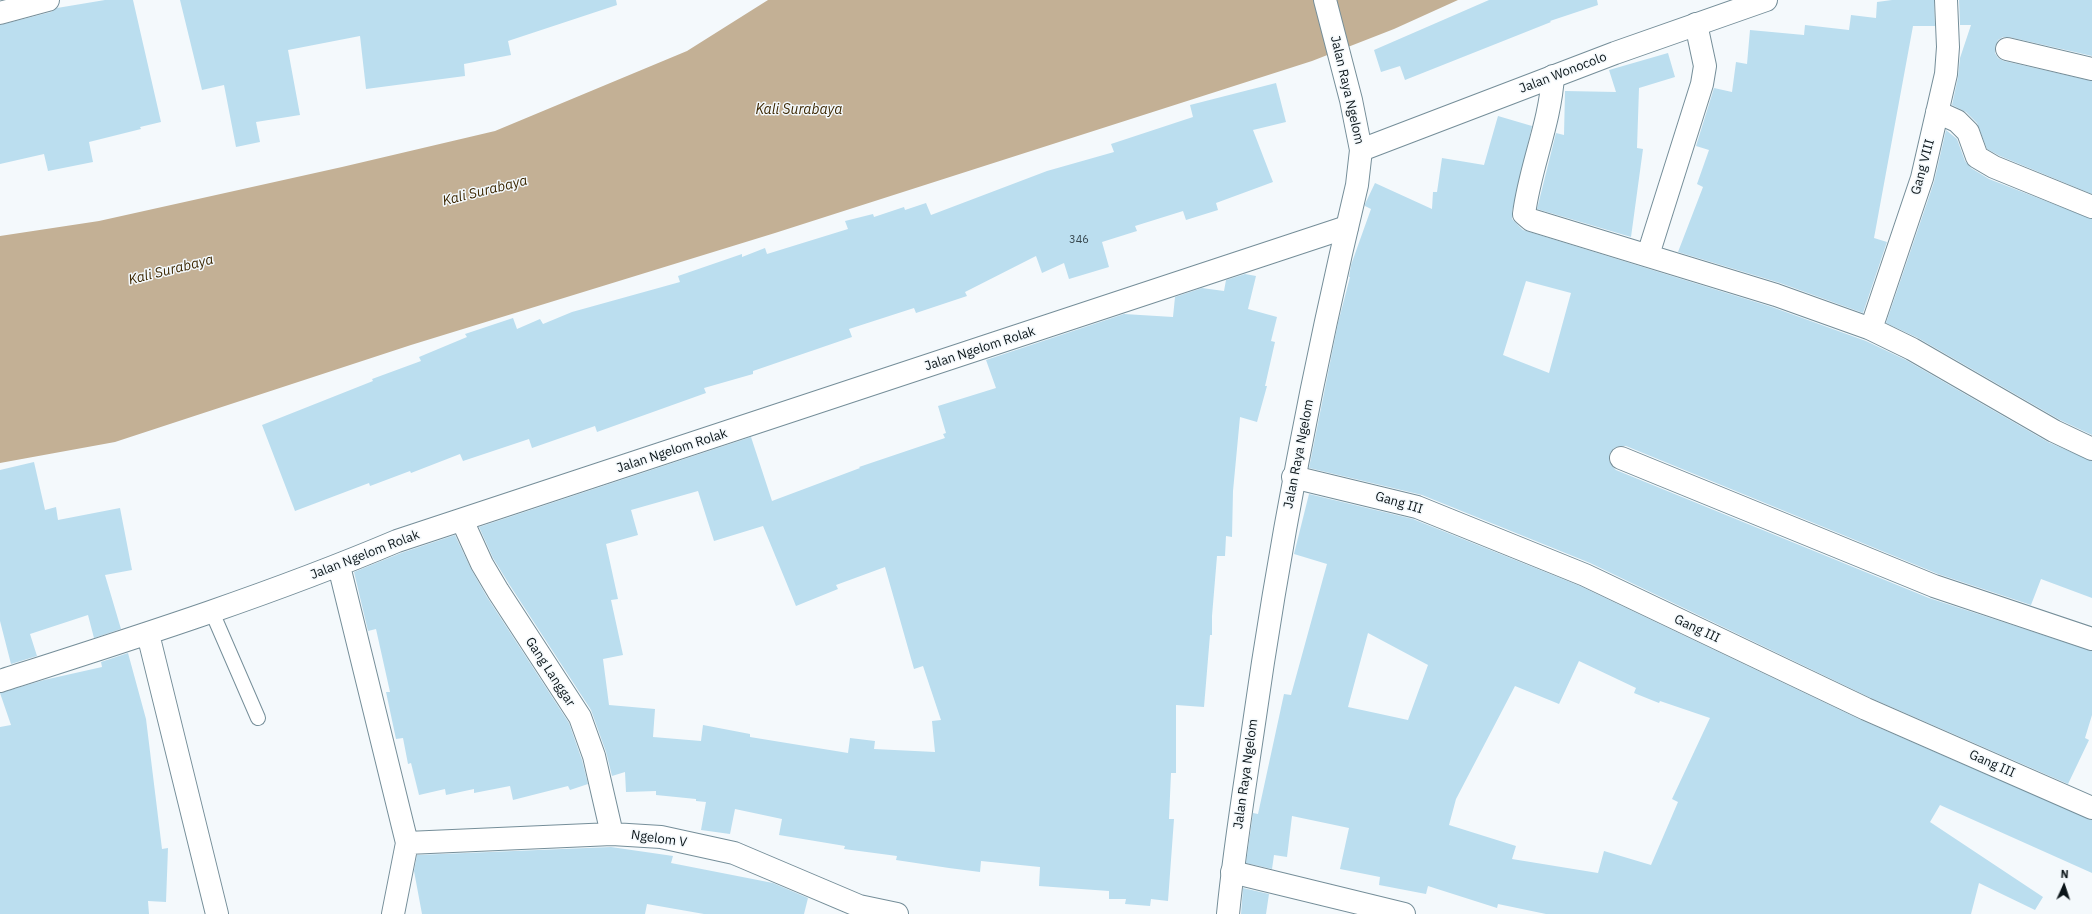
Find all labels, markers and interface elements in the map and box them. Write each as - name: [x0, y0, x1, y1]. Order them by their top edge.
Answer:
- street label: Jalan Raya Ngelom: [1327, 34, 1367, 146]
- street label: Jalan Wonocolo: [1517, 49, 1609, 97]
- water label: Kali Surabaya: [756, 102, 842, 118]
- street label: Gang VIII: [1908, 138, 1938, 196]
- water label: Kali Surabaya: [441, 172, 529, 210]
- house number: 346: [1069, 233, 1089, 247]
- water label: Kali Surabaya: [127, 251, 215, 289]
- street label: Jalan Ngelom Rolak: [923, 324, 1037, 374]
- street label: Jalan Raya Ngelom: [1281, 398, 1317, 510]
- street label: Jalan Ngelom Rolak: [615, 426, 729, 476]
- street label: Gang III: [1373, 489, 1425, 517]
- street label: Jalan Ngelom Rolak: [308, 527, 422, 583]
- street label: Gang III: [1672, 612, 1722, 646]
- street label: Gang Langgar: [522, 634, 578, 710]
- street label: Jalan Raya Ngelom: [1231, 718, 1261, 830]
- street label: Gang III: [1966, 747, 2018, 781]
- street label: Ngelom V: [630, 827, 688, 851]
- north arrow: [2044, 866, 2084, 906]
- text: N: [2060, 867, 2069, 881]

